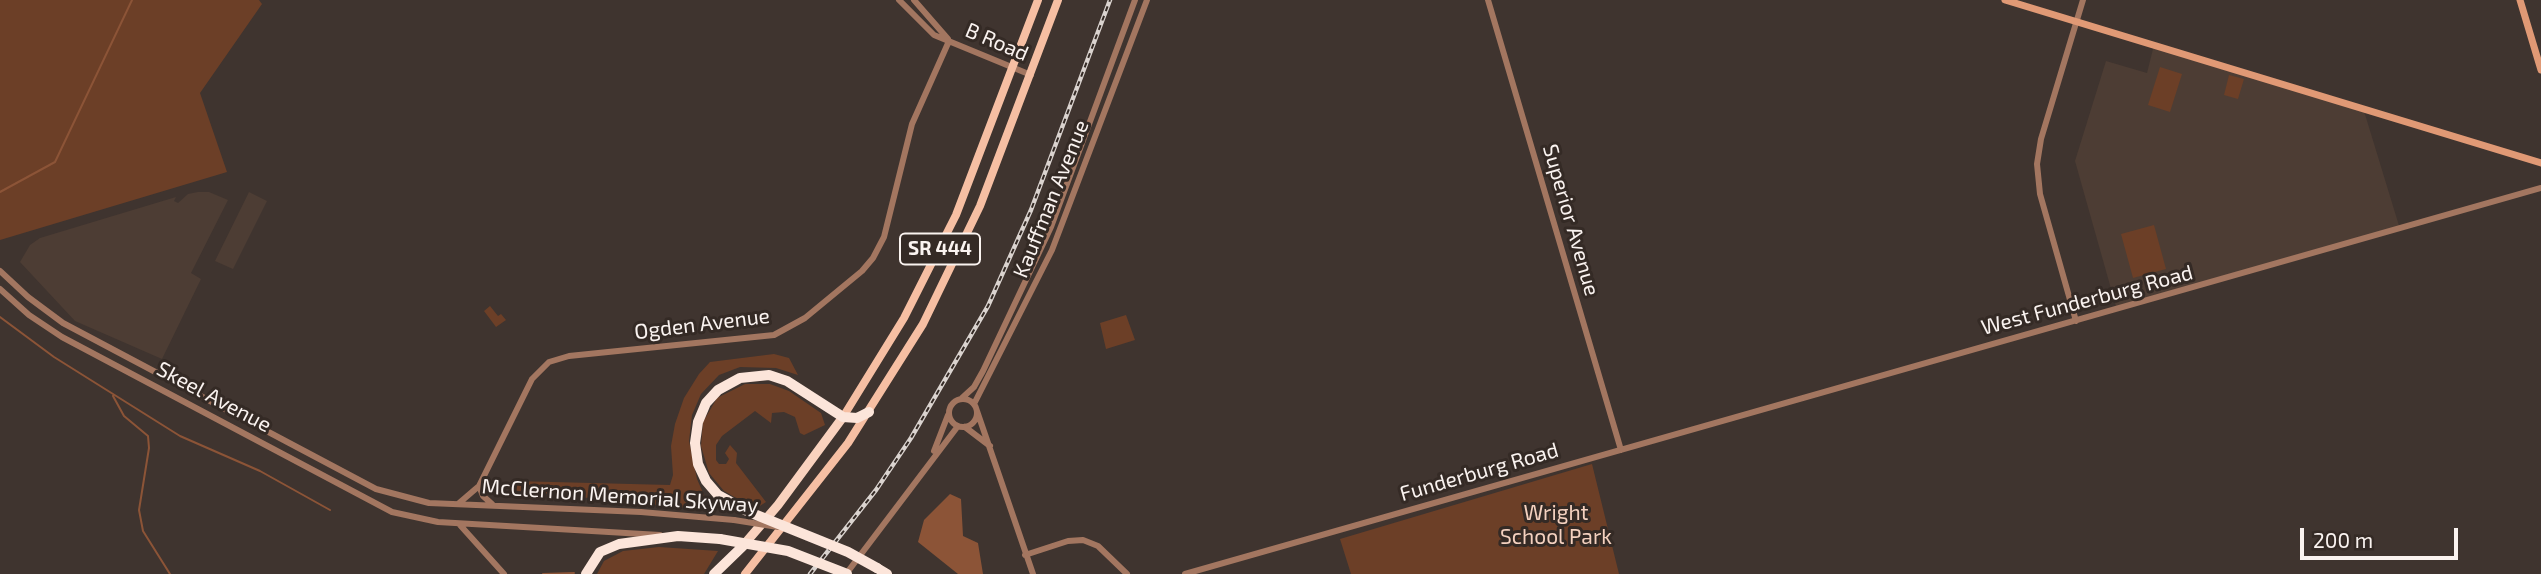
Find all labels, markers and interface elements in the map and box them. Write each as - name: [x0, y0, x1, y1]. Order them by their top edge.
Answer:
- street label: B Road: [962, 17, 1032, 67]
- street label: Kauffman Avenue: [1008, 116, 1094, 282]
- street label: Superior Avenue: [1537, 141, 1605, 299]
- road number: SR 444: [900, 233, 980, 264]
- street label: West Funderburg Road: [1978, 260, 2196, 340]
- street label: Ogden Avenue: [633, 303, 771, 345]
- street label: Skeel Avenue: [152, 356, 276, 438]
- street label: Funderburg Road: [1397, 437, 1561, 507]
- street label: McClernon Memorial Skyway: [481, 474, 759, 518]
- park label: Wright School Park: [1500, 500, 1612, 550]
- scale bar: [2303, 514, 2460, 558]
- text: 200 m: [2313, 527, 2373, 552]

